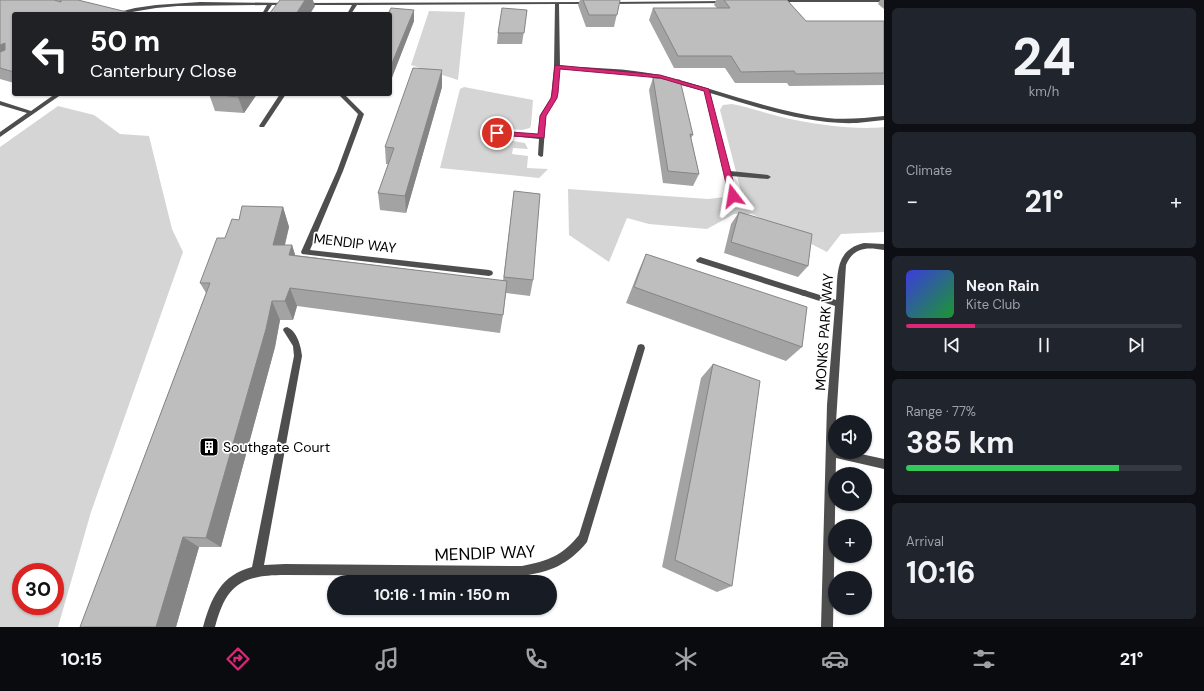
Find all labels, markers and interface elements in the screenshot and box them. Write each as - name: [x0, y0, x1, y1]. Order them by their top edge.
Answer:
- text: 50 m: [90, 23, 160, 60]
- text: 24: [1012, 23, 1076, 91]
- icon: left: [24, 28, 76, 80]
- text: Canterbury Close: [90, 59, 237, 83]
- text: km/h: [1029, 83, 1059, 100]
- pin: [480, 116, 514, 150]
- icon: arrive: [486, 122, 508, 144]
- text: Climate: [906, 162, 952, 179]
- position arrow: [712, 175, 754, 217]
- text: 21°: [1024, 182, 1064, 221]
- text: −: [906, 187, 918, 216]
- text: +: [1170, 187, 1182, 216]
- street label: MENDIP WAY: [313, 229, 397, 257]
- street label: MONKS PARK WAY: [811, 273, 837, 391]
- text: Neon Rain: [966, 276, 1039, 296]
- text: Kite Club: [966, 296, 1020, 313]
- icon: previous: [941, 334, 963, 356]
- icon: pause: [1033, 334, 1055, 356]
- icon: next: [1125, 334, 1147, 356]
- text: Range · 77%: [906, 403, 976, 420]
- map controls: [828, 415, 872, 615]
- button: sound: [828, 415, 872, 459]
- text: 385 km: [906, 423, 1014, 462]
- building icon: Southgate Court: [198, 436, 220, 458]
- place label: Southgate Court: [223, 438, 330, 456]
- button: search: [828, 467, 872, 511]
- button: +: [828, 519, 872, 563]
- text: Arrival: [906, 533, 944, 550]
- street label: MENDIP WAY: [434, 540, 536, 566]
- text: 10:16: [906, 553, 976, 592]
- speed limit sign: 30: [12, 563, 64, 615]
- button: −: [828, 571, 872, 615]
- text: 10:16 · 1 min · 150 m: [374, 585, 510, 605]
- icon: directions: [224, 645, 252, 673]
- icon: music: [373, 645, 401, 673]
- icon: phone: [522, 645, 550, 673]
- icon: climate: [672, 645, 700, 673]
- icon: car: [821, 645, 849, 673]
- icon: filters: [970, 645, 998, 673]
- text: 10:15: [61, 647, 102, 671]
- text: 21°: [1120, 647, 1143, 671]

